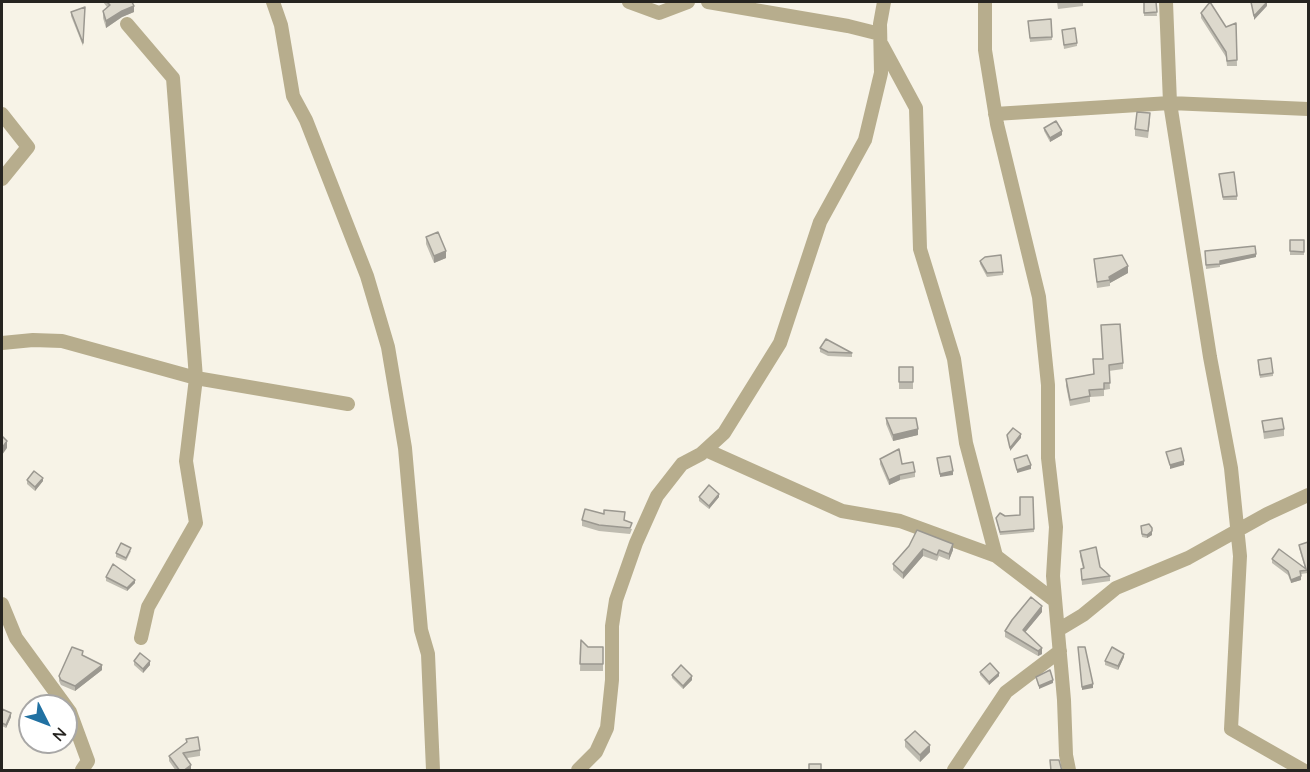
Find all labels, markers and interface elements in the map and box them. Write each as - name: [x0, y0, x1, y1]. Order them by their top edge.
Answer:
- north arrow: [18, 694, 78, 754]
- text: N: [49, 724, 71, 746]

